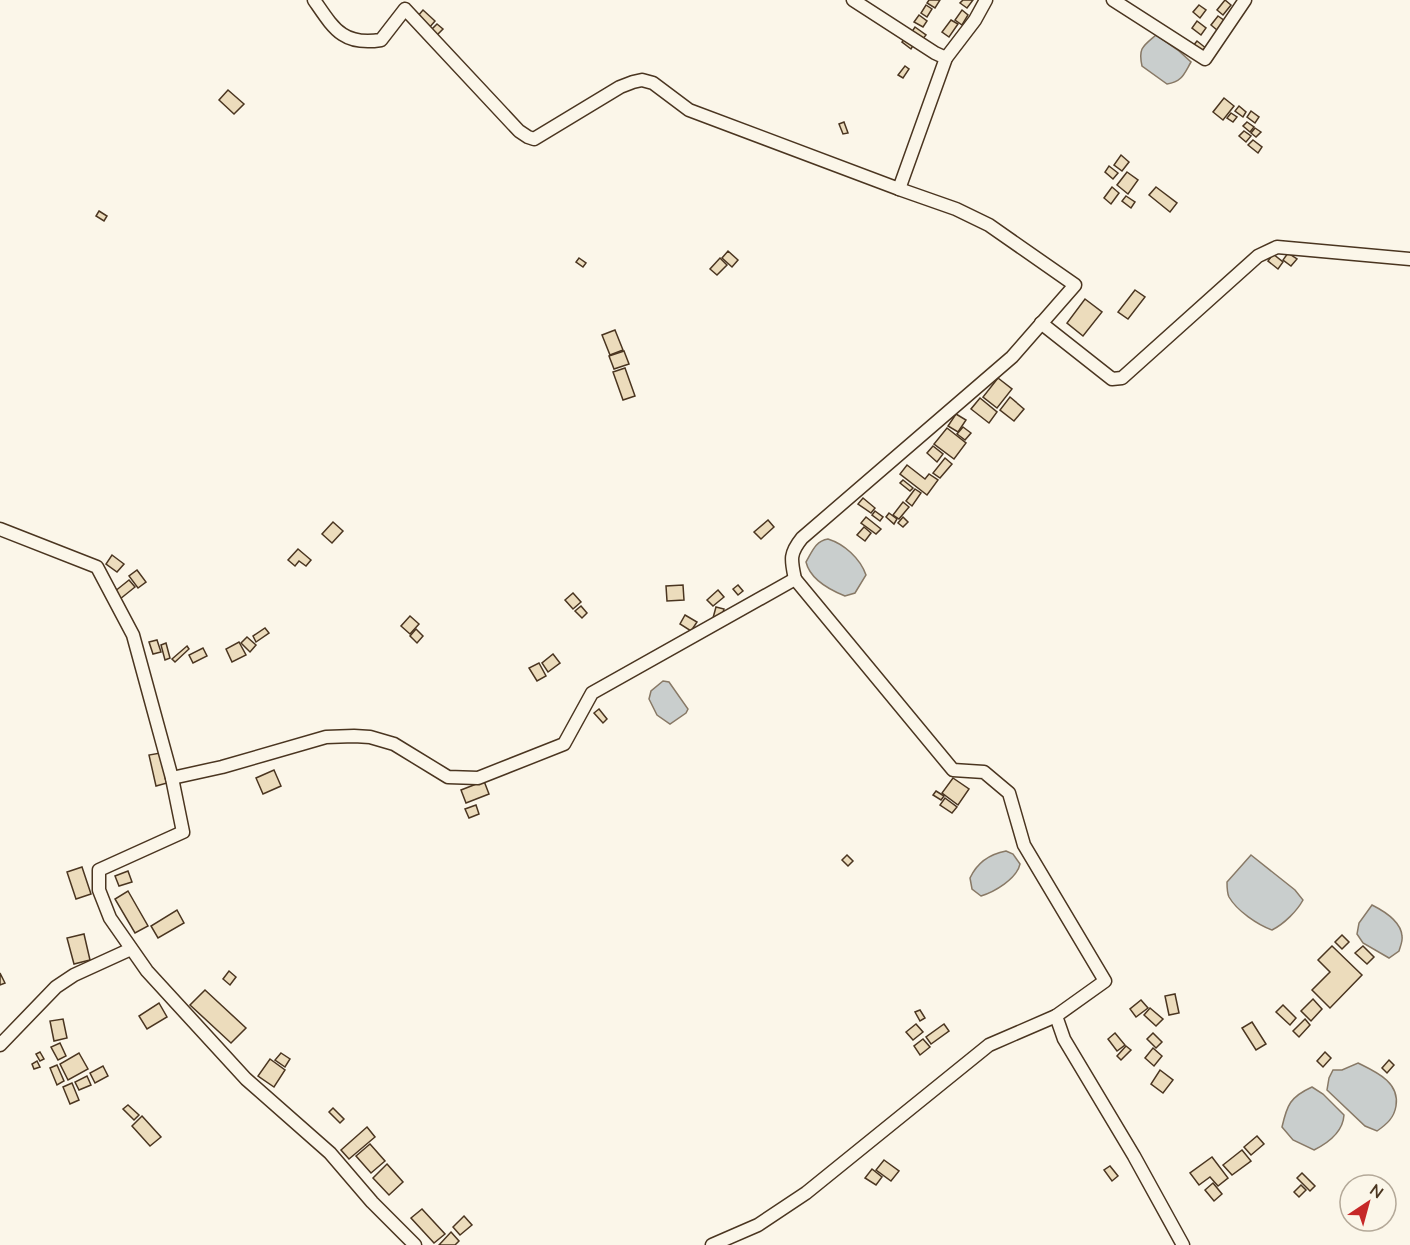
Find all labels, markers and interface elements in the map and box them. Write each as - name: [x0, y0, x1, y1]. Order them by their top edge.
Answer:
- north arrow: [1338, 1173, 1398, 1233]
- text: N: [1365, 1179, 1388, 1204]

